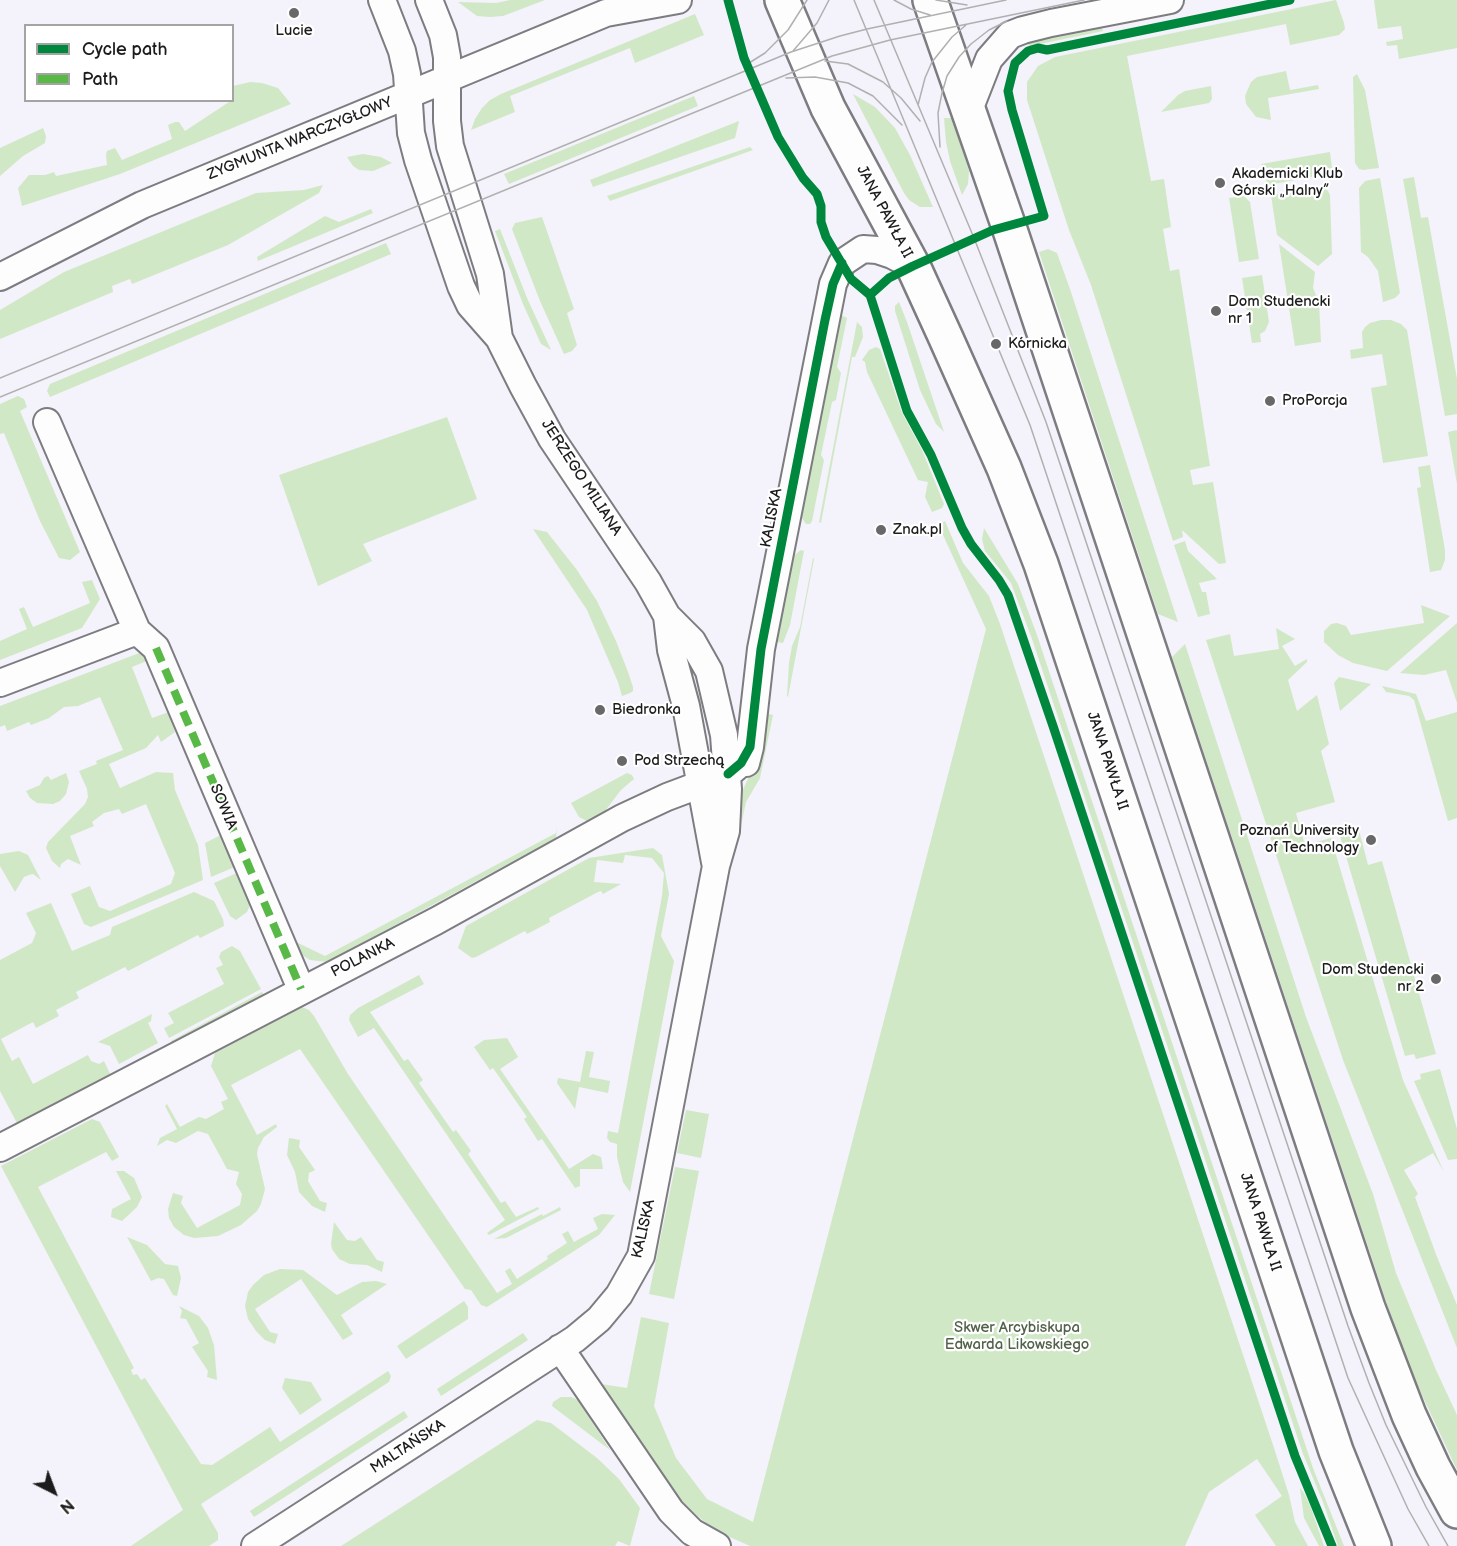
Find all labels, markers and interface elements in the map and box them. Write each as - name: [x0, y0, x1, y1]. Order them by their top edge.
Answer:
- marker: Lucie: [287, 6, 301, 20]
- place label: Lucie: [275, 22, 313, 40]
- legend: [24, 24, 234, 102]
- text: Cycle path: [82, 39, 168, 60]
- text: Path: [82, 69, 118, 90]
- street label: ZYGMUNTA WARCZYGŁOWY: [205, 94, 395, 184]
- street label: JANA PAWŁA II: [852, 163, 916, 261]
- place label: Akademicki Klub Górski „Halny”: [1232, 165, 1343, 200]
- marker: Akademicki Klub Górski „Halny”: [1213, 176, 1227, 190]
- place label: Dom Studencki nr 1: [1228, 293, 1330, 328]
- marker: Dom Studencki nr 1: [1209, 304, 1223, 318]
- place label: Kórnicka: [1008, 335, 1067, 353]
- marker: Kórnicka: [989, 337, 1003, 351]
- place label: ProPorcja: [1282, 392, 1348, 410]
- marker: ProPorcja: [1263, 394, 1277, 408]
- street label: JERZEGO MILIANA: [537, 417, 625, 539]
- street label: KALISKA: [757, 487, 787, 549]
- place label: Znak.pl: [893, 521, 942, 539]
- marker: Znak.pl: [874, 523, 888, 537]
- place label: Biedronka: [612, 701, 681, 719]
- marker: Biedronka: [593, 703, 607, 717]
- street label: JANA PAWŁA II: [1083, 710, 1131, 812]
- place label: Pod Strzechą: [634, 752, 724, 770]
- marker: Pod Strzechą: [615, 754, 629, 768]
- street label: SOWIA: [205, 782, 241, 832]
- place label: Poznań University of Technology: [1239, 822, 1359, 857]
- marker: Poznań University of Technology: [1364, 833, 1378, 847]
- street label: POLANKA: [328, 934, 398, 982]
- place label: Dom Studencki nr 2: [1322, 961, 1424, 996]
- marker: Dom Studencki nr 2: [1429, 972, 1443, 986]
- street label: JANA PAWŁA II: [1236, 1171, 1284, 1273]
- street label: KALISKA: [628, 1198, 660, 1260]
- park label: Skwer Arcybiskupa Edwarda Likowskiego: [945, 1319, 1089, 1354]
- street label: MALTAŃSKA: [367, 1416, 449, 1478]
- north arrow: [24, 1462, 84, 1522]
- text: N: [56, 1495, 77, 1517]

